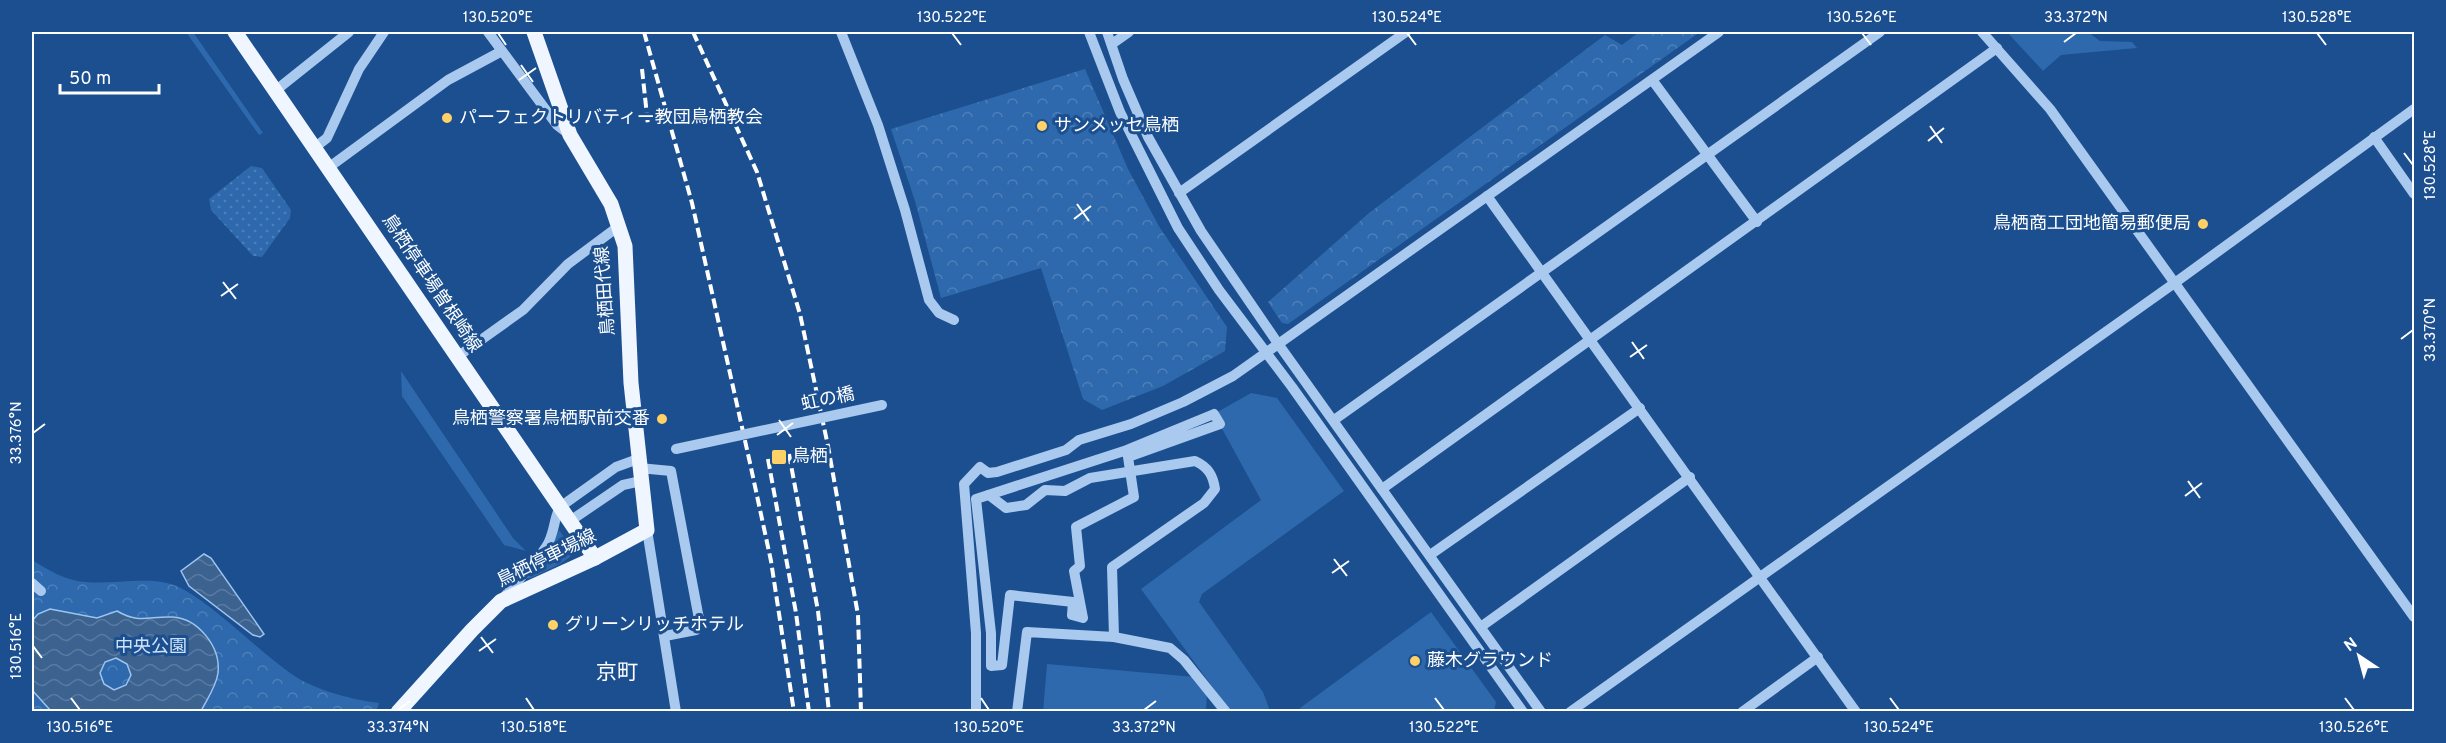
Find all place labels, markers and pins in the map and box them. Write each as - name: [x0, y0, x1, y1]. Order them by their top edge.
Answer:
- place label: パーフェクトリバティー教団鳥栖教会: [459, 107, 763, 130]
- marker: パーフェクトリバティー教団鳥栖教会: [440, 111, 454, 125]
- place label: サンメッセ鳥栖: [1054, 115, 1179, 138]
- marker: サンメッセ鳥栖: [1035, 119, 1049, 133]
- place label: 鳥栖商工団地簡易郵便局: [1993, 213, 2191, 236]
- marker: 鳥栖商工団地簡易郵便局: [2196, 217, 2210, 231]
- place label: 鳥栖警察署鳥栖駅前交番: [452, 408, 650, 431]
- marker: 鳥栖警察署鳥栖駅前交番: [655, 412, 669, 426]
- place label: 鳥栖: [792, 446, 828, 469]
- marker: 鳥栖: [770, 448, 788, 466]
- place label: グリーンリッチホテル: [565, 614, 744, 637]
- marker: グリーンリッチホテル: [546, 618, 560, 632]
- place label: 藤木グラウンド: [1427, 650, 1553, 673]
- marker: 藤木グラウンド: [1408, 654, 1422, 668]

